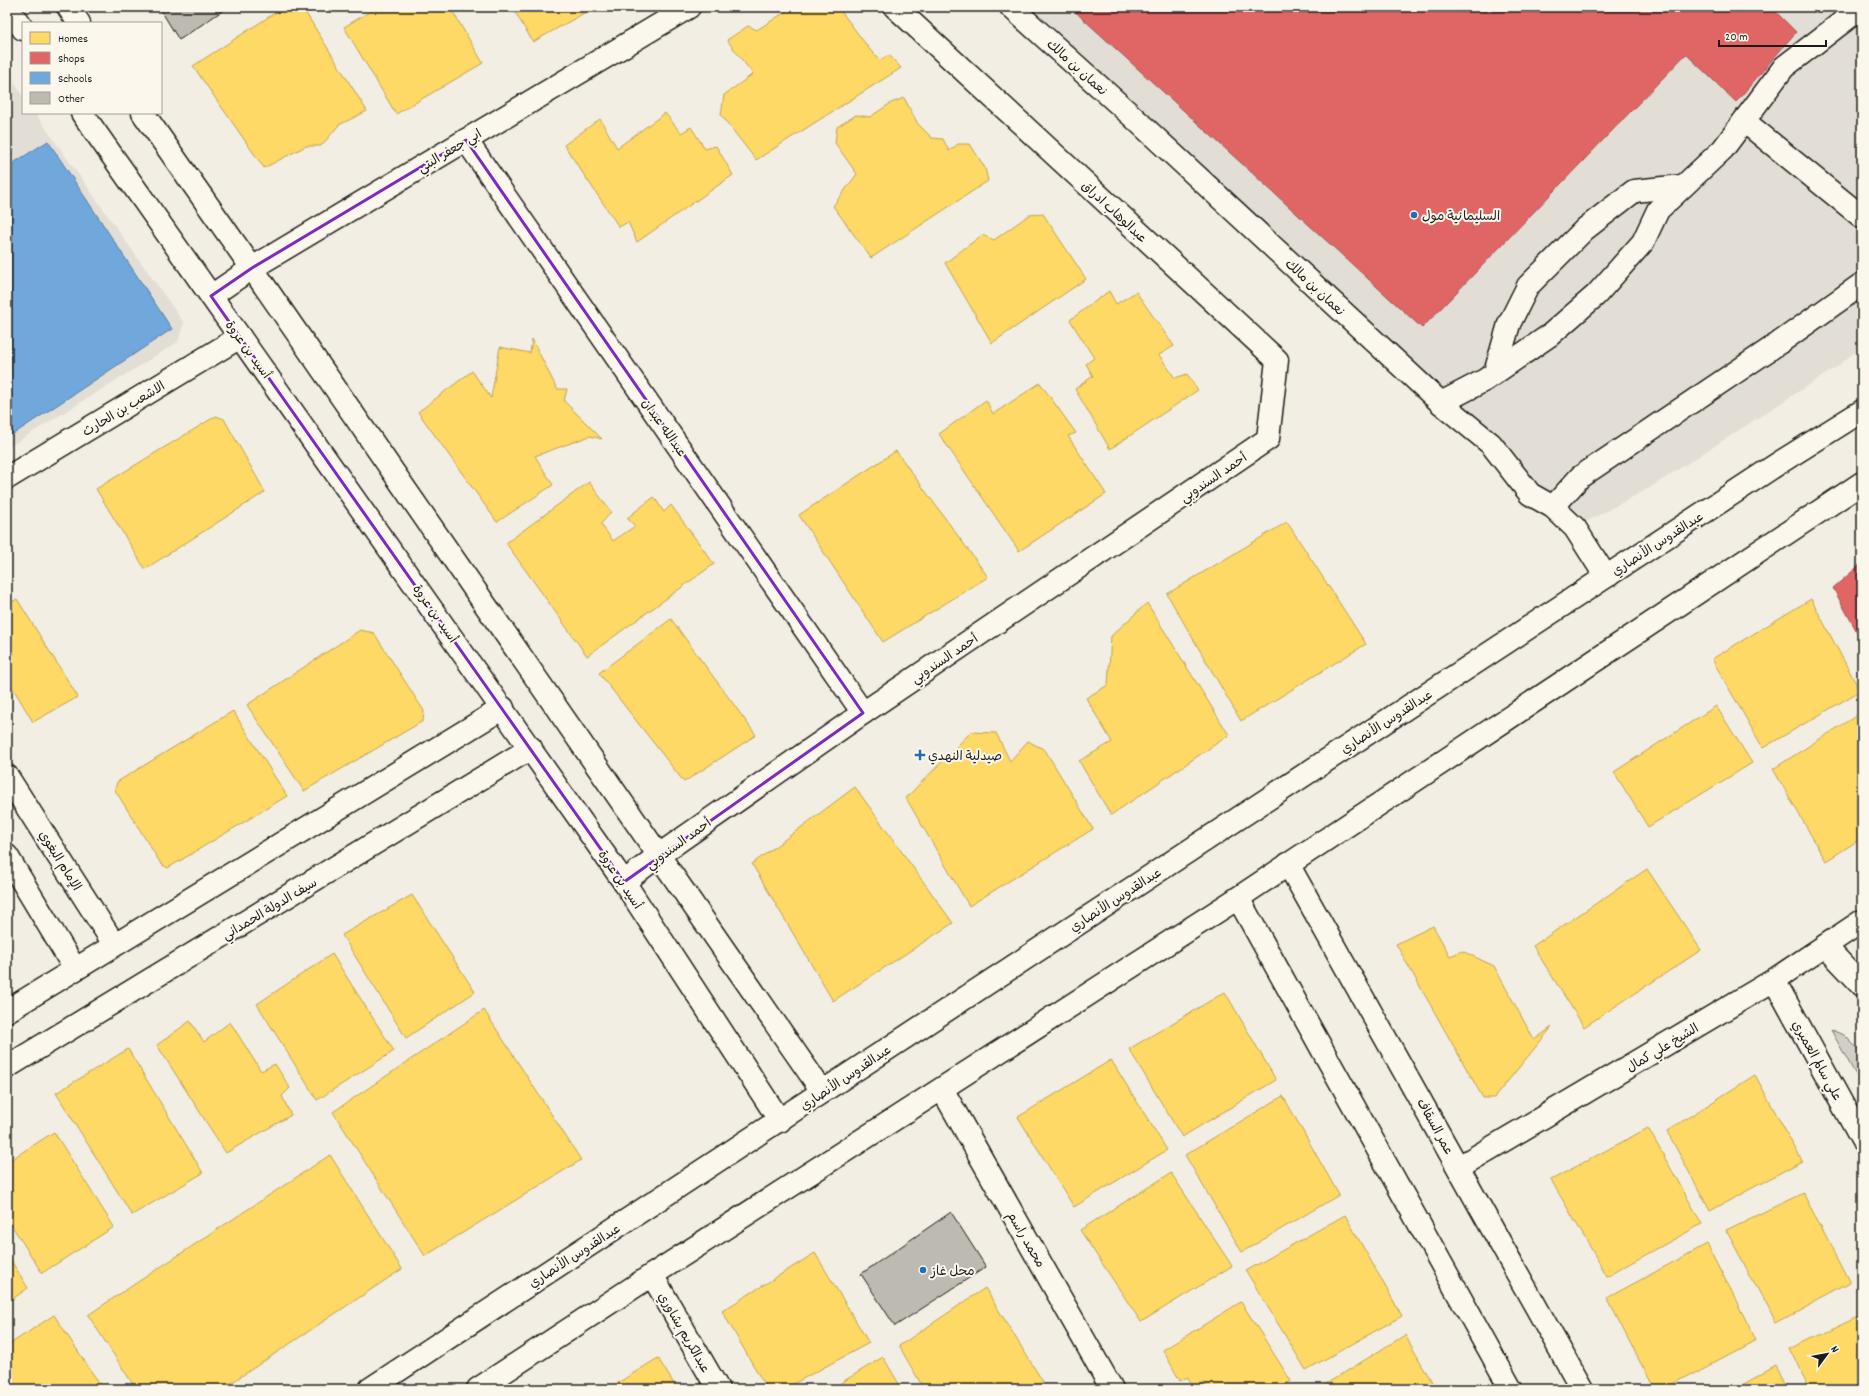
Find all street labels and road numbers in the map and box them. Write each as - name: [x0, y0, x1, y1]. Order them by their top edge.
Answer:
- street label: نعمان بن مالك: [1041, 36, 1111, 102]
- street label: ابي جعفر البتي: [415, 125, 486, 179]
- street label: عبدالوهاب ادراق: [1076, 177, 1150, 248]
- street label: نعمان بن مالك: [1280, 256, 1349, 322]
- street label: أسيد بن عروة: [219, 318, 275, 384]
- street label: الاشعب بن الحارث: [79, 378, 169, 442]
- street label: عبدالله عبدان: [636, 395, 690, 461]
- street label: أحمد السندوبي: [1177, 449, 1252, 509]
- street label: عبدالقدوس الأنصاري: [1608, 507, 1708, 582]
- street label: أسيد بن عروة: [407, 581, 462, 648]
- street label: أحمد السندوبي: [908, 630, 983, 690]
- street label: عبدالقدوس الأنصاري: [1337, 685, 1437, 760]
- street label: أحمد السندوبي: [643, 814, 717, 875]
- street label: الإمام البغوي: [33, 827, 85, 895]
- street label: أسيد بن عروة: [592, 847, 646, 914]
- street label: عبدالقدوس الأنصاري: [1066, 863, 1166, 938]
- street label: سيف الدولة الحمداني: [219, 874, 321, 946]
- street label: علي سالم العميري: [1786, 1018, 1846, 1105]
- street label: الشيخ علي كمال: [1624, 1020, 1703, 1078]
- street label: عبدالقدوس الأنصاري: [797, 1041, 896, 1117]
- street label: عمر السقاف: [1411, 1096, 1457, 1159]
- street label: محمد راسم: [1001, 1209, 1049, 1272]
- street label: عبدالقدوس الأنصاري: [525, 1219, 625, 1294]
- street label: عبدالكريم بشاوري: [652, 1289, 714, 1377]

